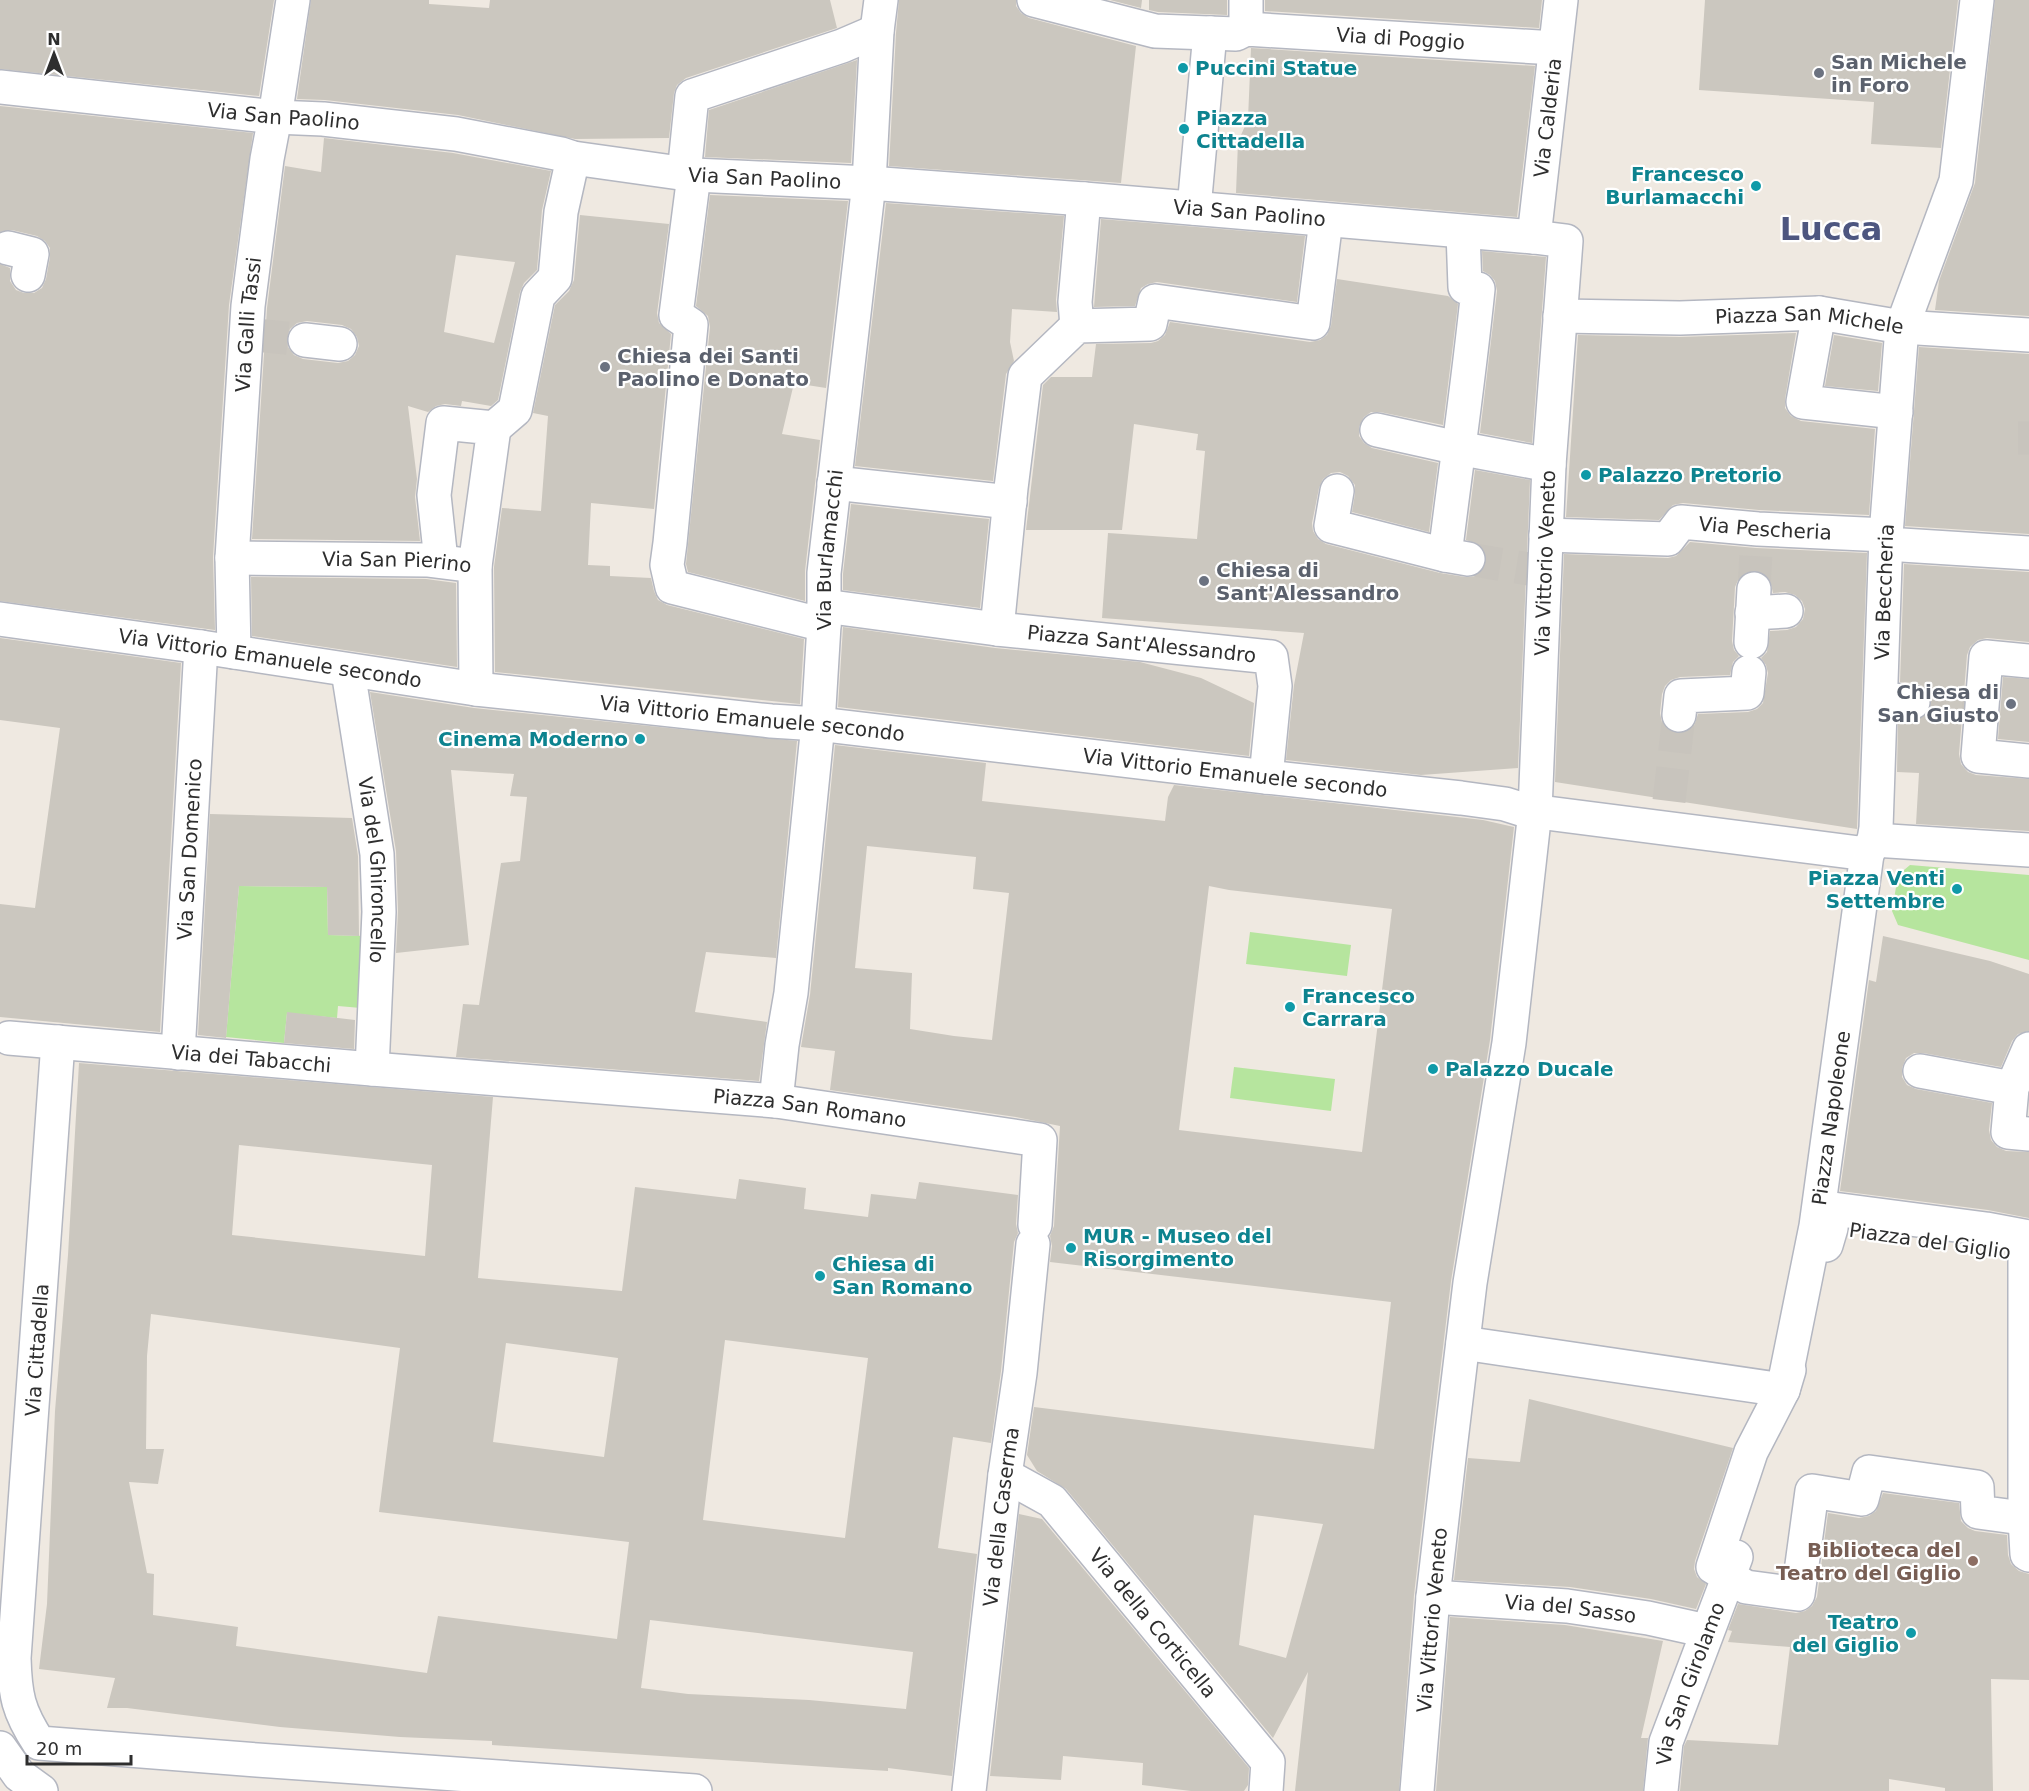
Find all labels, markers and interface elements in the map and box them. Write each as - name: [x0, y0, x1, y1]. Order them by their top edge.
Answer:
- street label: Via di Poggio: [1336, 23, 1466, 54]
- north arrow: [24, 24, 84, 84]
- text: N: [47, 30, 61, 49]
- place label: San Michele in Foro: [1831, 50, 1967, 97]
- place label: Puccini Statue: [1195, 56, 1357, 80]
- street label: Via Calderia: [1529, 57, 1566, 179]
- marker: Puccini Statue: [1176, 61, 1190, 75]
- marker: San Michele in Foro: [1812, 66, 1826, 80]
- street label: Via San Paolino: [206, 98, 361, 135]
- place label: Piazza Cittadella: [1196, 106, 1305, 153]
- marker: Piazza Cittadella: [1177, 122, 1191, 136]
- place label: Francesco Burlamacchi: [1605, 162, 1744, 209]
- street label: Via San Paolino: [688, 163, 842, 194]
- marker: Francesco Burlamacchi: [1749, 179, 1763, 193]
- street label: Via San Paolino: [1172, 195, 1327, 231]
- district label: Lucca: [1780, 210, 1882, 248]
- street label: Via Galli Tassi: [231, 255, 266, 393]
- street label: Piazza San Michele: [1715, 301, 1906, 339]
- place label: Chiesa dei Santi Paolino e Donato: [617, 344, 809, 391]
- marker: Chiesa dei Santi Paolino e Donato: [598, 360, 612, 374]
- place label: Palazzo Pretorio: [1598, 463, 1782, 487]
- street label: Via Burlamacchi: [812, 468, 848, 631]
- marker: Palazzo Pretorio: [1579, 468, 1593, 482]
- street label: Via Vittorio Veneto: [1530, 470, 1560, 656]
- street label: Via Pescheria: [1698, 512, 1832, 544]
- street label: Via Beccheria: [1870, 523, 1899, 661]
- street label: Via San Pierino: [322, 547, 473, 577]
- place label: Chiesa di Sant'Alessandro: [1216, 558, 1399, 605]
- marker: Chiesa di Sant'Alessandro: [1197, 574, 1211, 588]
- street label: Piazza Sant'Alessandro: [1026, 620, 1257, 667]
- street label: Via Vittorio Emanuele secondo: [117, 624, 424, 693]
- place label: Chiesa di San Giusto: [1877, 680, 1999, 727]
- street label: Via Vittorio Emanuele secondo: [599, 691, 906, 746]
- marker: Chiesa di San Giusto: [2004, 697, 2018, 711]
- place label: Cinema Moderno: [438, 727, 628, 751]
- marker: Cinema Moderno: [633, 732, 647, 746]
- street label: Via Vittorio Emanuele secondo: [1082, 743, 1389, 802]
- street label: Via San Domenico: [172, 758, 207, 941]
- street label: Via del Ghironcello: [353, 775, 391, 964]
- place label: Piazza Venti Settembre: [1808, 866, 1945, 913]
- marker: Piazza Venti Settembre: [1950, 882, 1964, 896]
- place label: Francesco Carrara: [1302, 984, 1415, 1031]
- marker: Francesco Carrara: [1283, 1000, 1297, 1014]
- street label: Piazza Napoleone: [1807, 1029, 1855, 1207]
- street label: Via dei Tabacchi: [170, 1040, 332, 1077]
- place label: Palazzo Ducale: [1445, 1057, 1614, 1081]
- marker: Palazzo Ducale: [1426, 1062, 1440, 1076]
- street label: Piazza San Romano: [712, 1084, 908, 1132]
- street label: Piazza del Giglio: [1848, 1218, 2012, 1264]
- place label: MUR - Museo del Risorgimento: [1083, 1224, 1272, 1271]
- marker: MUR - Museo del Risorgimento: [1064, 1241, 1078, 1255]
- place label: Chiesa di San Romano: [832, 1252, 973, 1299]
- marker: Chiesa di San Romano: [813, 1269, 827, 1283]
- street label: Via Cittadella: [20, 1283, 54, 1417]
- street label: Via della Caserma: [978, 1425, 1024, 1608]
- street label: Via Vittorio Veneto: [1412, 1526, 1452, 1714]
- place label: Biblioteca del Teatro del Giglio: [1776, 1538, 1961, 1585]
- street label: Via della Corticella: [1084, 1543, 1222, 1703]
- marker: Biblioteca del Teatro del Giglio: [1966, 1554, 1980, 1568]
- street label: Via del Sasso: [1504, 1590, 1638, 1628]
- street label: Via San Girolamo: [1652, 1599, 1730, 1766]
- place label: Teatro del Giglio: [1792, 1610, 1899, 1657]
- marker: Teatro del Giglio: [1904, 1626, 1918, 1640]
- scale bar: [27, 1728, 130, 1766]
- text: 20 m: [36, 1738, 82, 1759]

